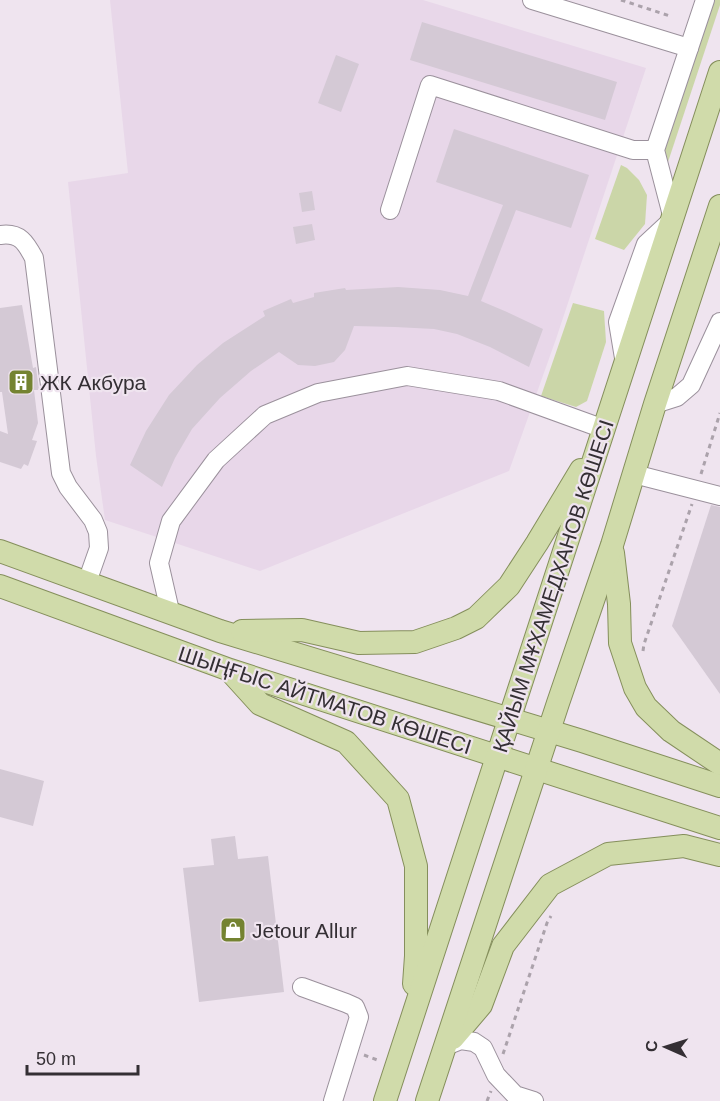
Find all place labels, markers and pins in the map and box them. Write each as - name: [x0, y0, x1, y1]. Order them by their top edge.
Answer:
- building icon: ЖК Акбура: [6, 367, 36, 397]
- place label: ЖК Акбура: [40, 371, 147, 394]
- shop icon: Jetour Allur: [218, 915, 248, 945]
- place label: Jetour Allur: [252, 919, 357, 942]

